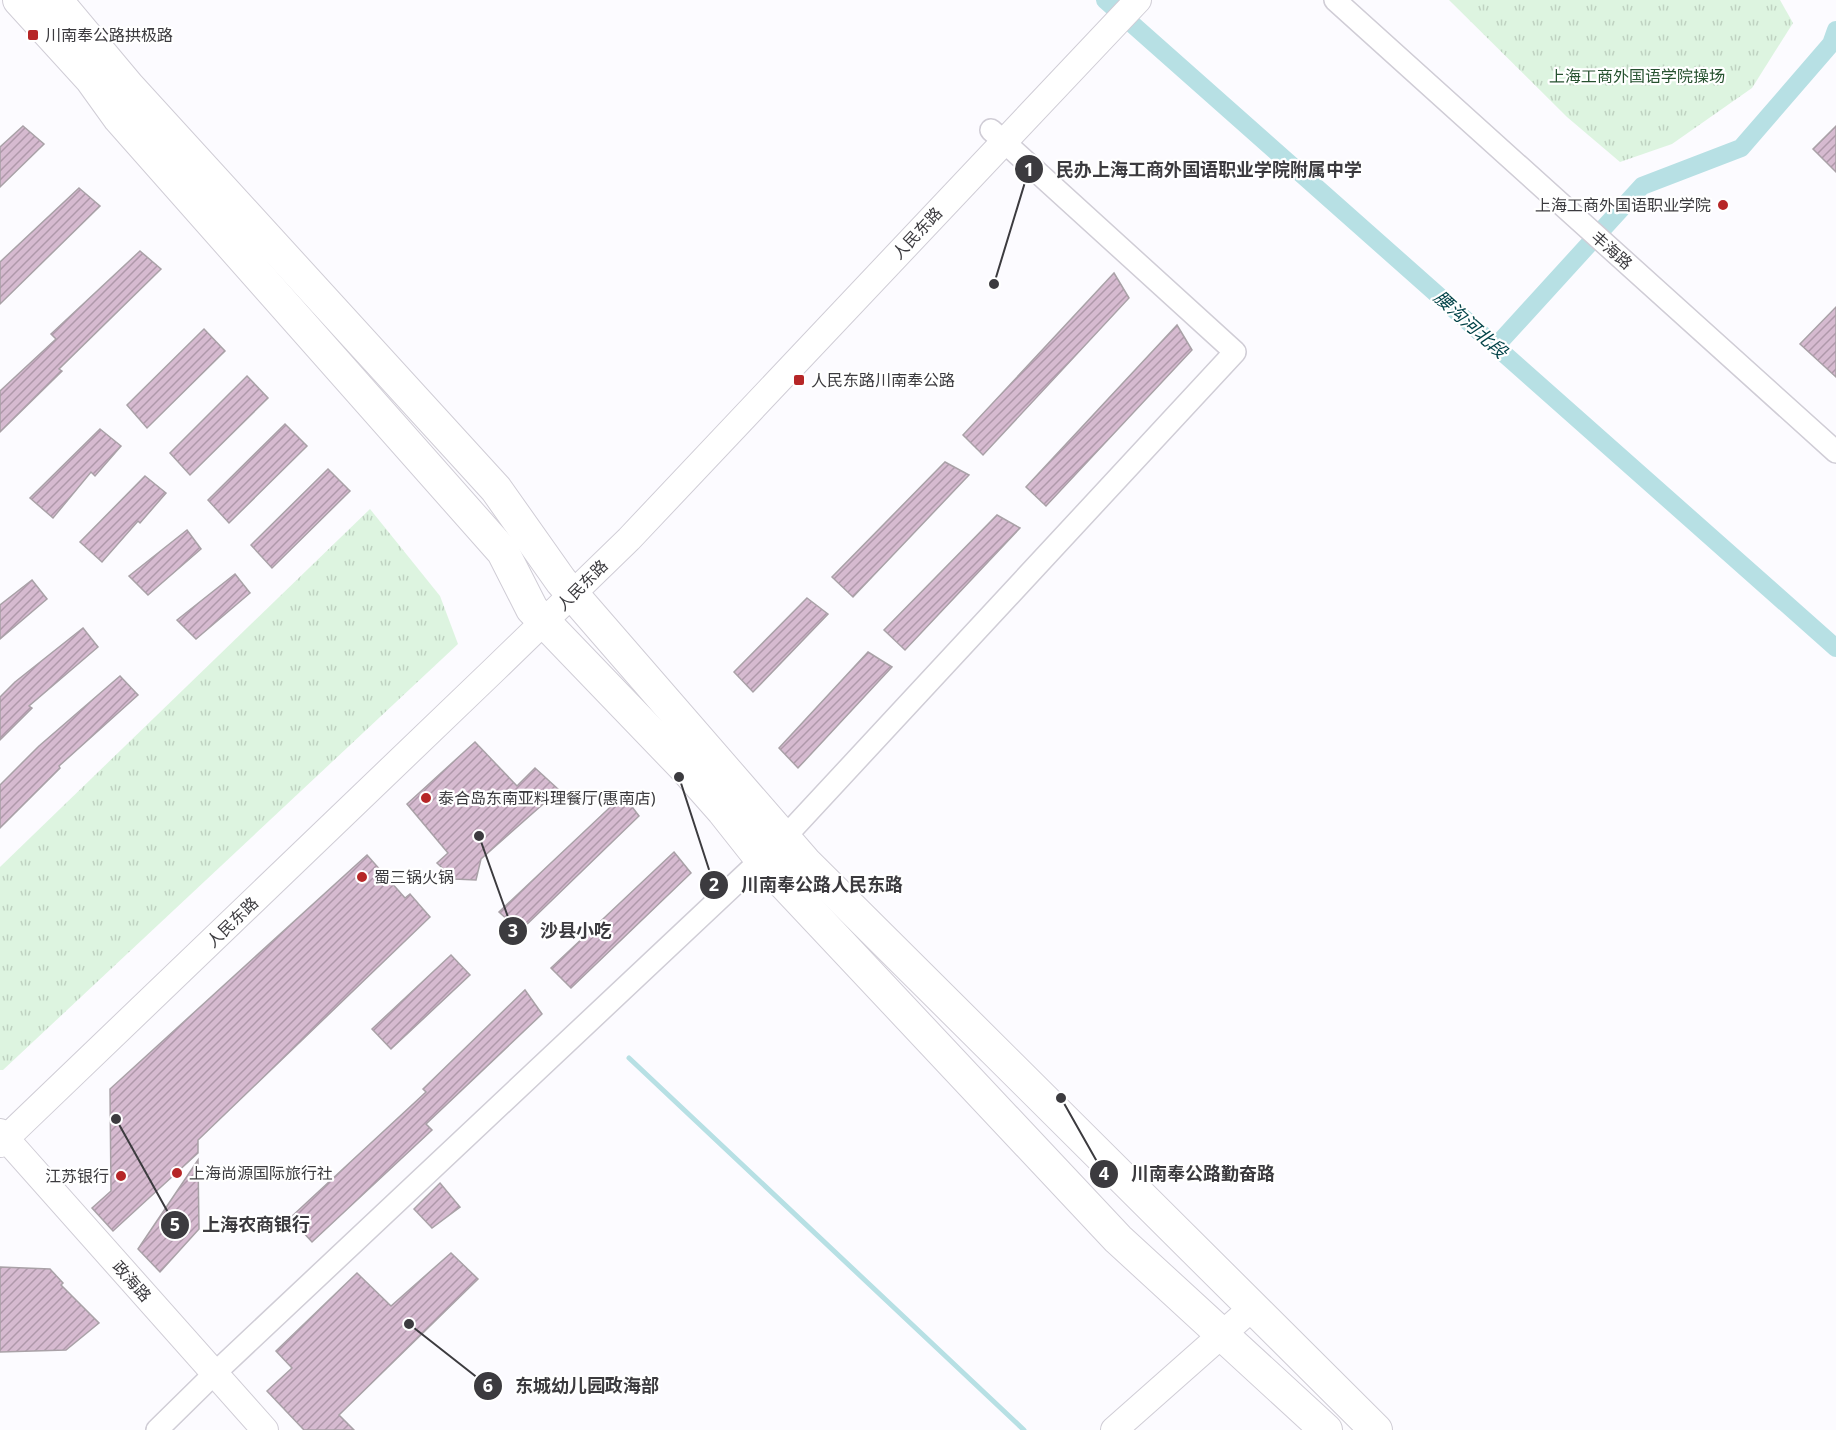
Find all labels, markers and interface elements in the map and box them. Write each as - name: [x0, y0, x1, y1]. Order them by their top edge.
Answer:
- place label: 川南奉公路拱极路: [45, 24, 173, 46]
- marker: 川南奉公路拱极路: [26, 28, 40, 42]
- park label: 上海工商外国语学院操场: [1549, 65, 1725, 87]
- callout: 民办上海工商外国语职业学院附属中学: [1014, 151, 1374, 187]
- text: 1: [1024, 157, 1034, 181]
- text: 民办上海工商外国语职业学院附属中学: [1056, 157, 1362, 181]
- place label: 上海工商外国语职业学院: [1535, 194, 1711, 216]
- marker: 上海工商外国语职业学院: [1716, 198, 1730, 212]
- street label: 人民东路: [887, 202, 947, 264]
- street label: 丰海路: [1587, 226, 1637, 274]
- water label: 腰沟河北段: [1430, 285, 1514, 364]
- place label: 人民东路川南奉公路: [811, 369, 955, 391]
- marker: 人民东路川南奉公路: [792, 373, 806, 387]
- street label: 人民东路: [552, 555, 612, 615]
- place label: 泰合岛东南亚料理餐厅(惠南店): [438, 787, 656, 809]
- marker: 泰合岛东南亚料理餐厅(惠南店): [419, 791, 433, 805]
- place label: 蜀三锅火锅: [374, 866, 454, 888]
- callout: 川南奉公路人民东路: [699, 867, 915, 903]
- marker: 蜀三锅火锅: [355, 870, 369, 884]
- text: 2: [709, 872, 719, 896]
- text: 川南奉公路人民东路: [741, 872, 903, 896]
- street label: 人民东路: [201, 892, 263, 952]
- callout: 沙县小吃: [498, 913, 624, 949]
- text: 3: [508, 918, 518, 942]
- text: 沙县小吃: [540, 918, 612, 942]
- callout: 川南奉公路勤奋路: [1089, 1156, 1287, 1192]
- text: 4: [1099, 1161, 1109, 1185]
- text: 川南奉公路勤奋路: [1131, 1161, 1275, 1185]
- place label: 上海尚源国际旅行社: [189, 1162, 333, 1184]
- place label: 江苏银行: [45, 1165, 109, 1187]
- marker: 上海尚源国际旅行社: [170, 1166, 184, 1180]
- marker: 江苏银行: [114, 1169, 128, 1183]
- callout: 上海农商银行: [160, 1207, 322, 1243]
- text: 5: [170, 1212, 180, 1236]
- text: 上海农商银行: [202, 1212, 310, 1236]
- street label: 政海路: [108, 1256, 156, 1306]
- callout: 东城幼儿园政海部: [473, 1368, 671, 1404]
- text: 6: [483, 1373, 493, 1397]
- text: 东城幼儿园政海部: [515, 1373, 659, 1397]

